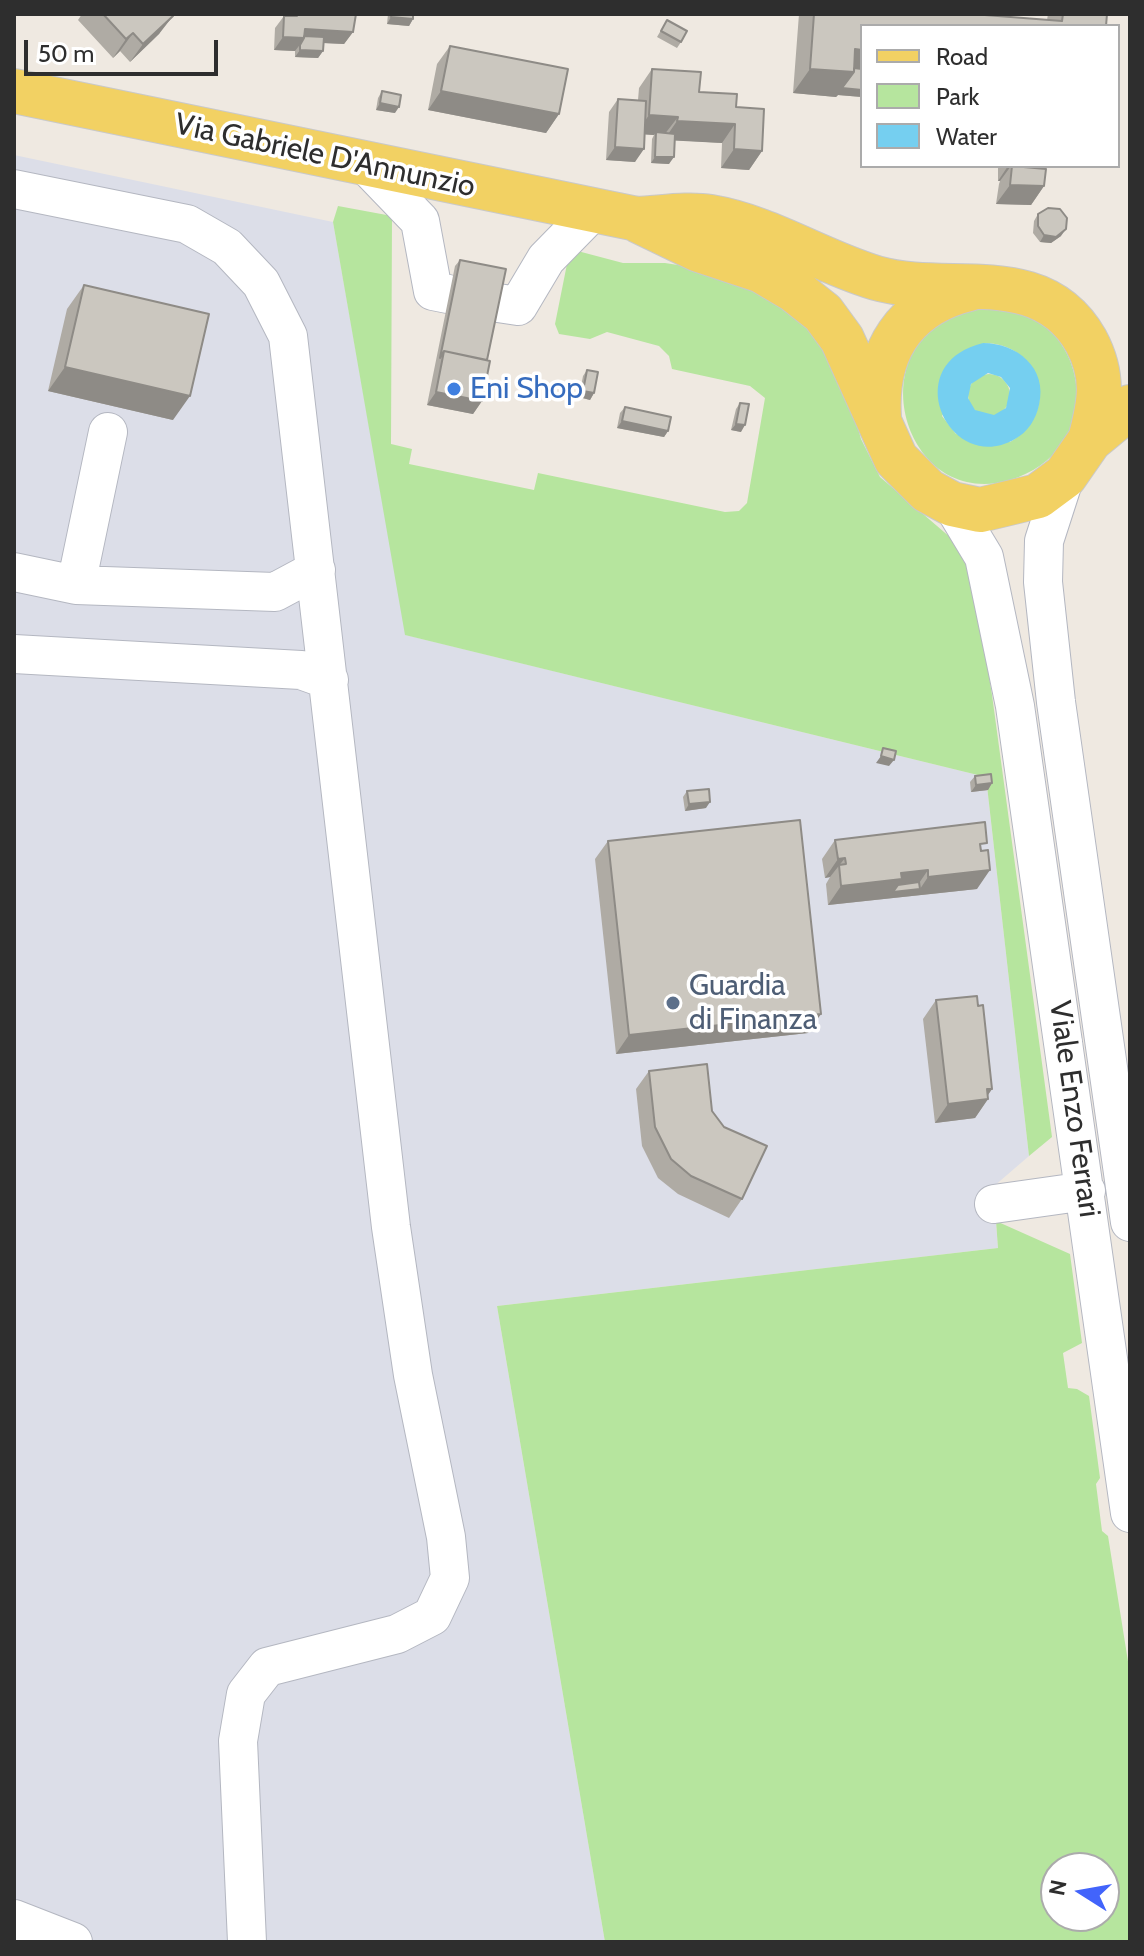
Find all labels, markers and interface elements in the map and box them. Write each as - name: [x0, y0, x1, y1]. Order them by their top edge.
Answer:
- scale bar: [28, 24, 222, 74]
- legend: [860, 24, 1120, 168]
- text: 50 m: [38, 39, 94, 68]
- text: Road: [936, 42, 988, 71]
- text: Park: [936, 82, 979, 111]
- street label: Via Gabriele D'Annunzio: [172, 107, 478, 205]
- text: Water: [936, 122, 997, 151]
- place label: Eni Shop: [470, 371, 583, 407]
- marker: Eni Shop: [445, 380, 463, 398]
- place label: Guardia di Finanza: [689, 968, 817, 1038]
- marker: Guardia di Finanza: [664, 994, 682, 1012]
- street label: Viale Enzo Ferrari: [1041, 998, 1107, 1220]
- north arrow: [1040, 1852, 1120, 1932]
- text: N: [1043, 1877, 1073, 1898]

